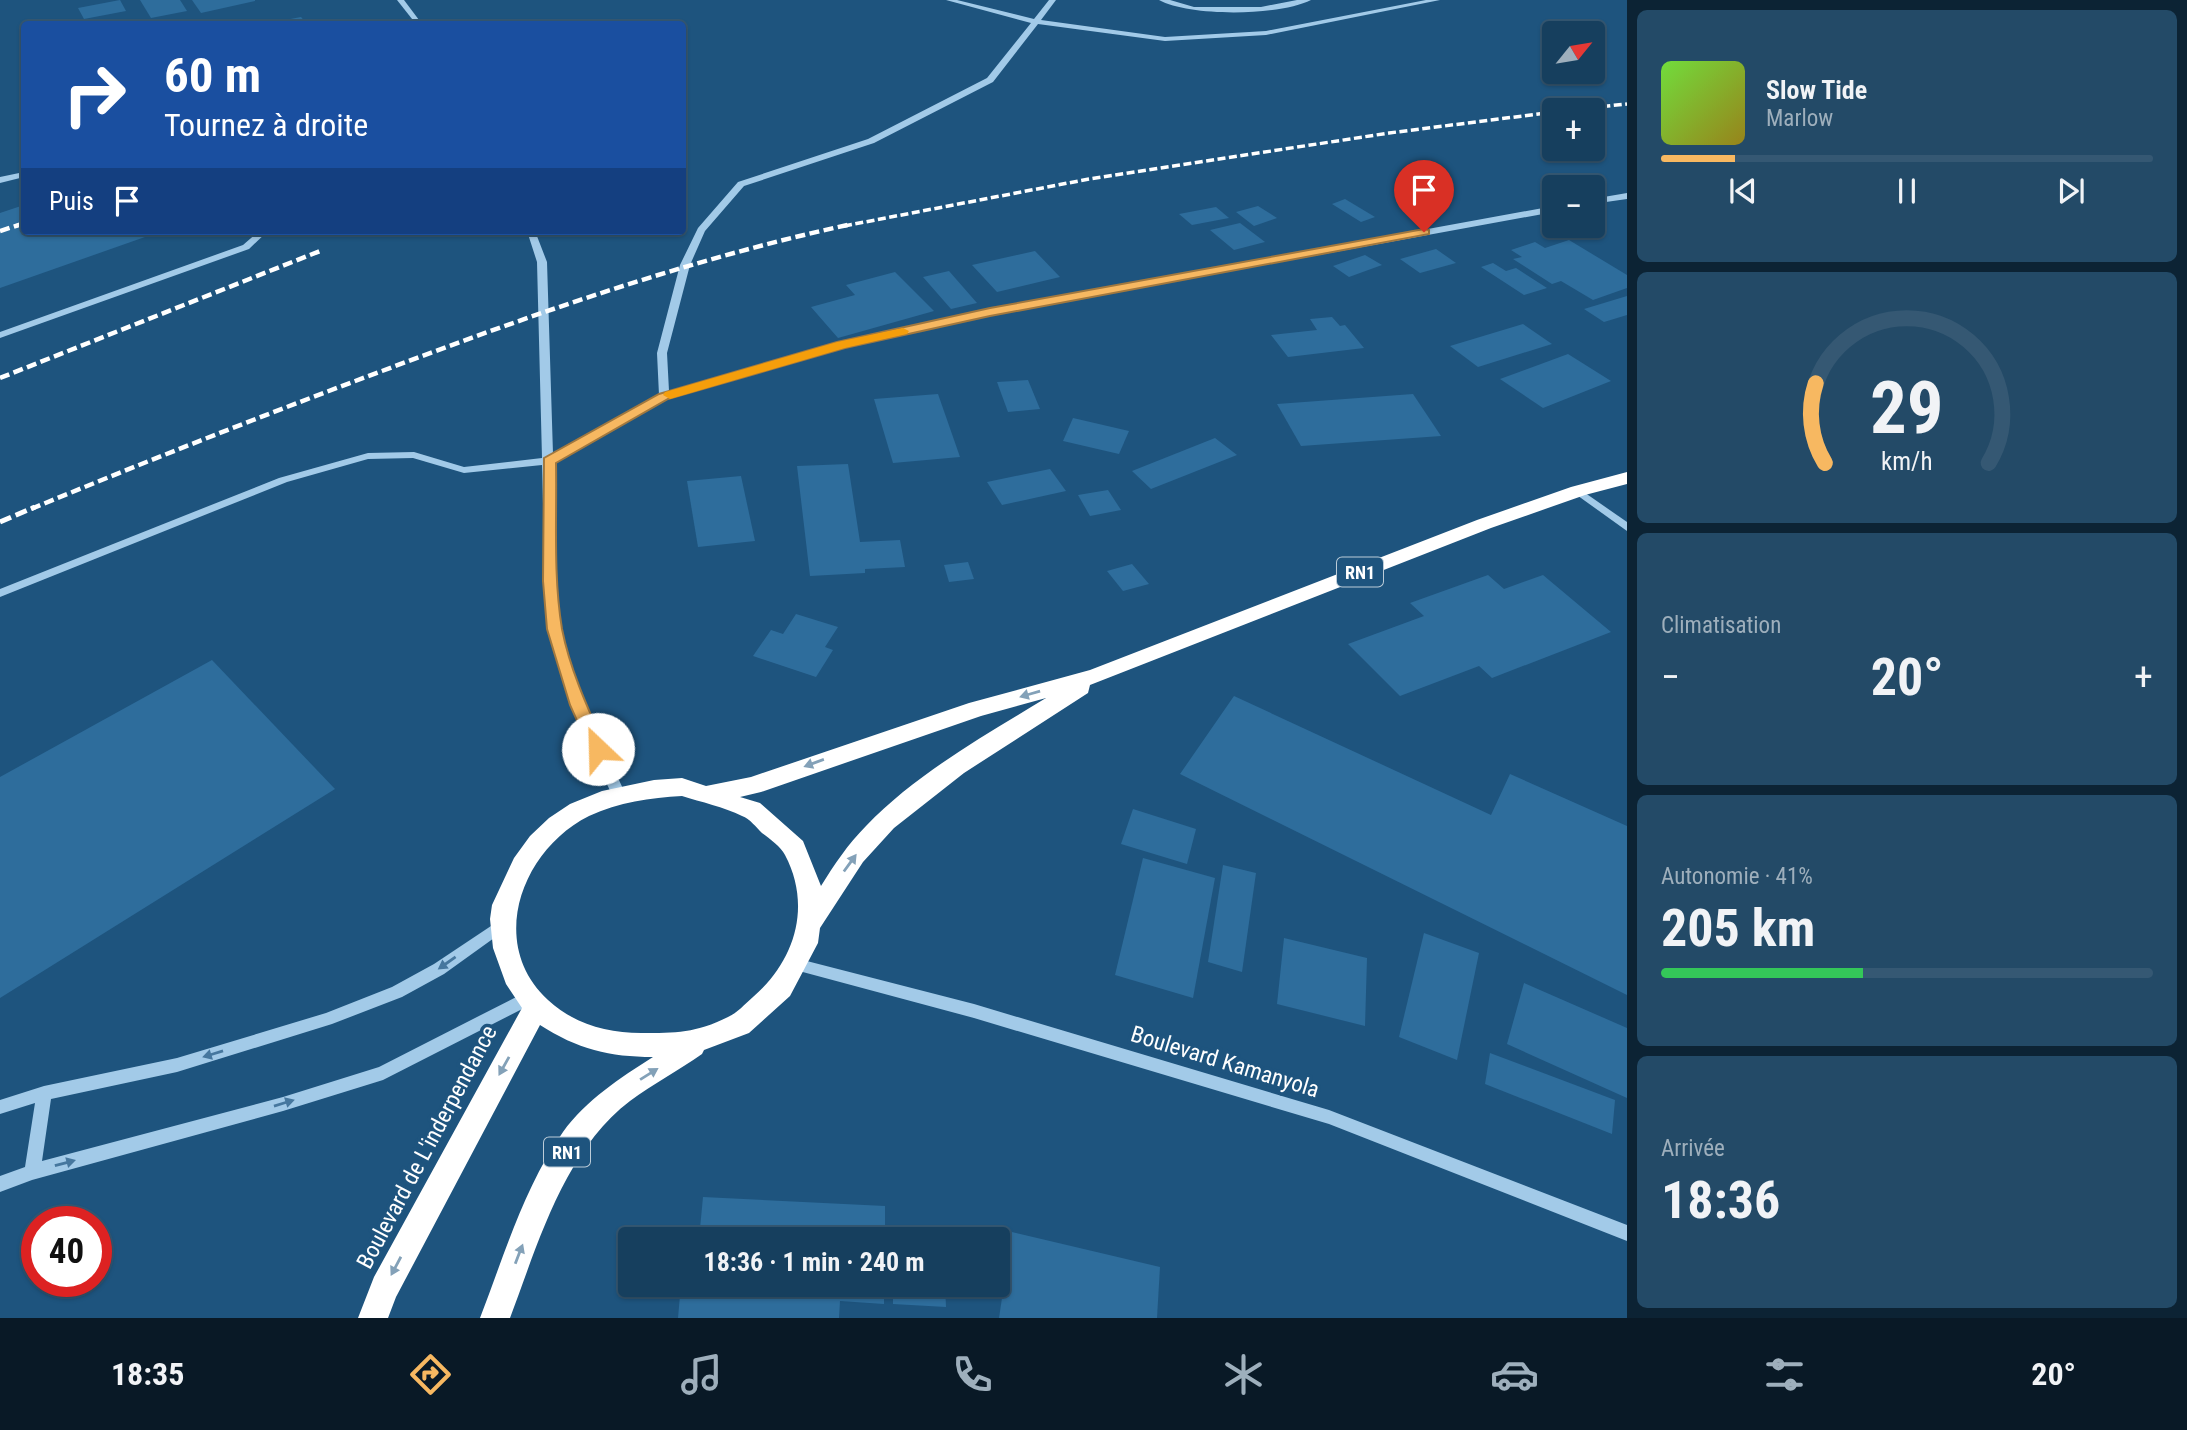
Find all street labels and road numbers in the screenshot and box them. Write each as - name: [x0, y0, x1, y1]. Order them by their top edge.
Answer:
- road number: RN1: [1337, 558, 1383, 586]
- street label: Boulevard Kamanyola: [1128, 1020, 1322, 1104]
- street label: Boulevard de L'inderpendance: [351, 1021, 503, 1273]
- road number: RN1: [544, 1138, 590, 1167]

